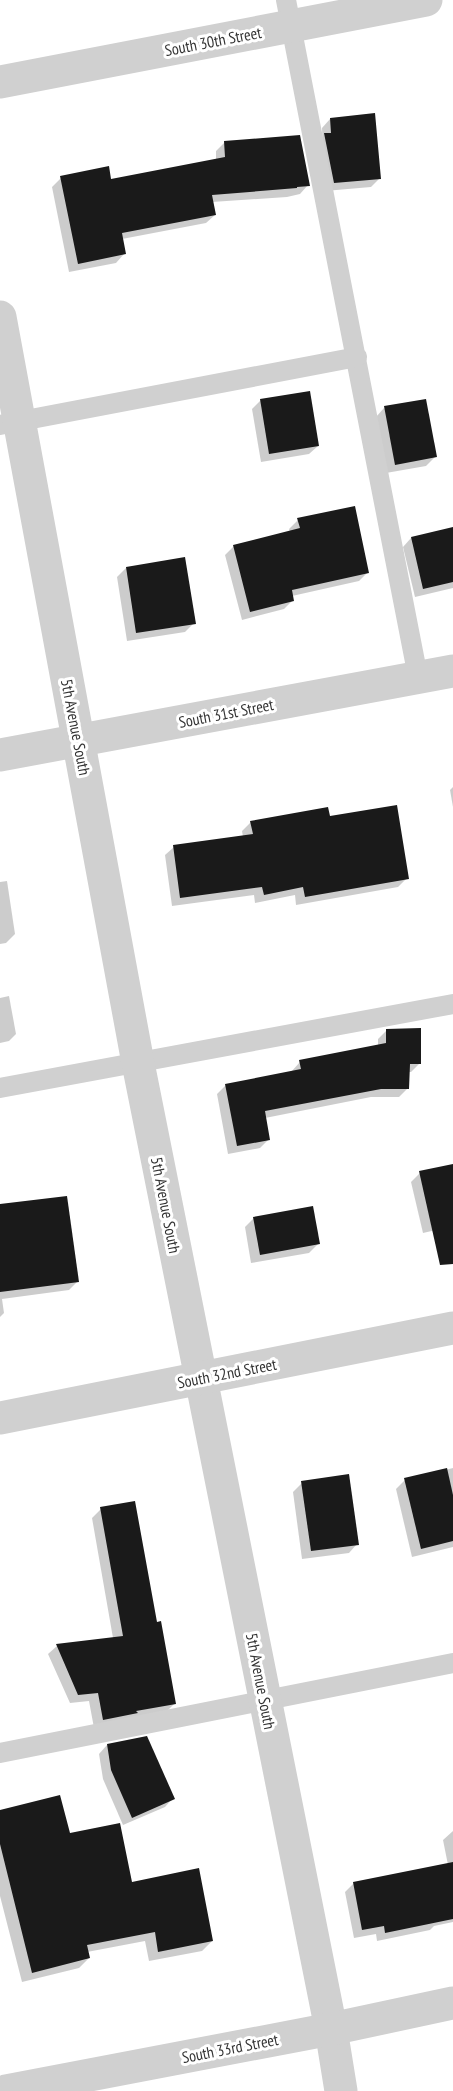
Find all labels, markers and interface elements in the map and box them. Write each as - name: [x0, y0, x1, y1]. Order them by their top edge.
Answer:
- street label: South 30th Street: [163, 22, 264, 60]
- street label: 5th Avenue South: [57, 677, 95, 777]
- street label: South 31st Street: [177, 694, 276, 732]
- street label: 5th Avenue South: [147, 1155, 185, 1255]
- street label: South 32nd Street: [176, 1353, 279, 1392]
- street label: 5th Avenue South: [242, 1631, 280, 1731]
- street label: South 33rd Street: [180, 2029, 280, 2067]

